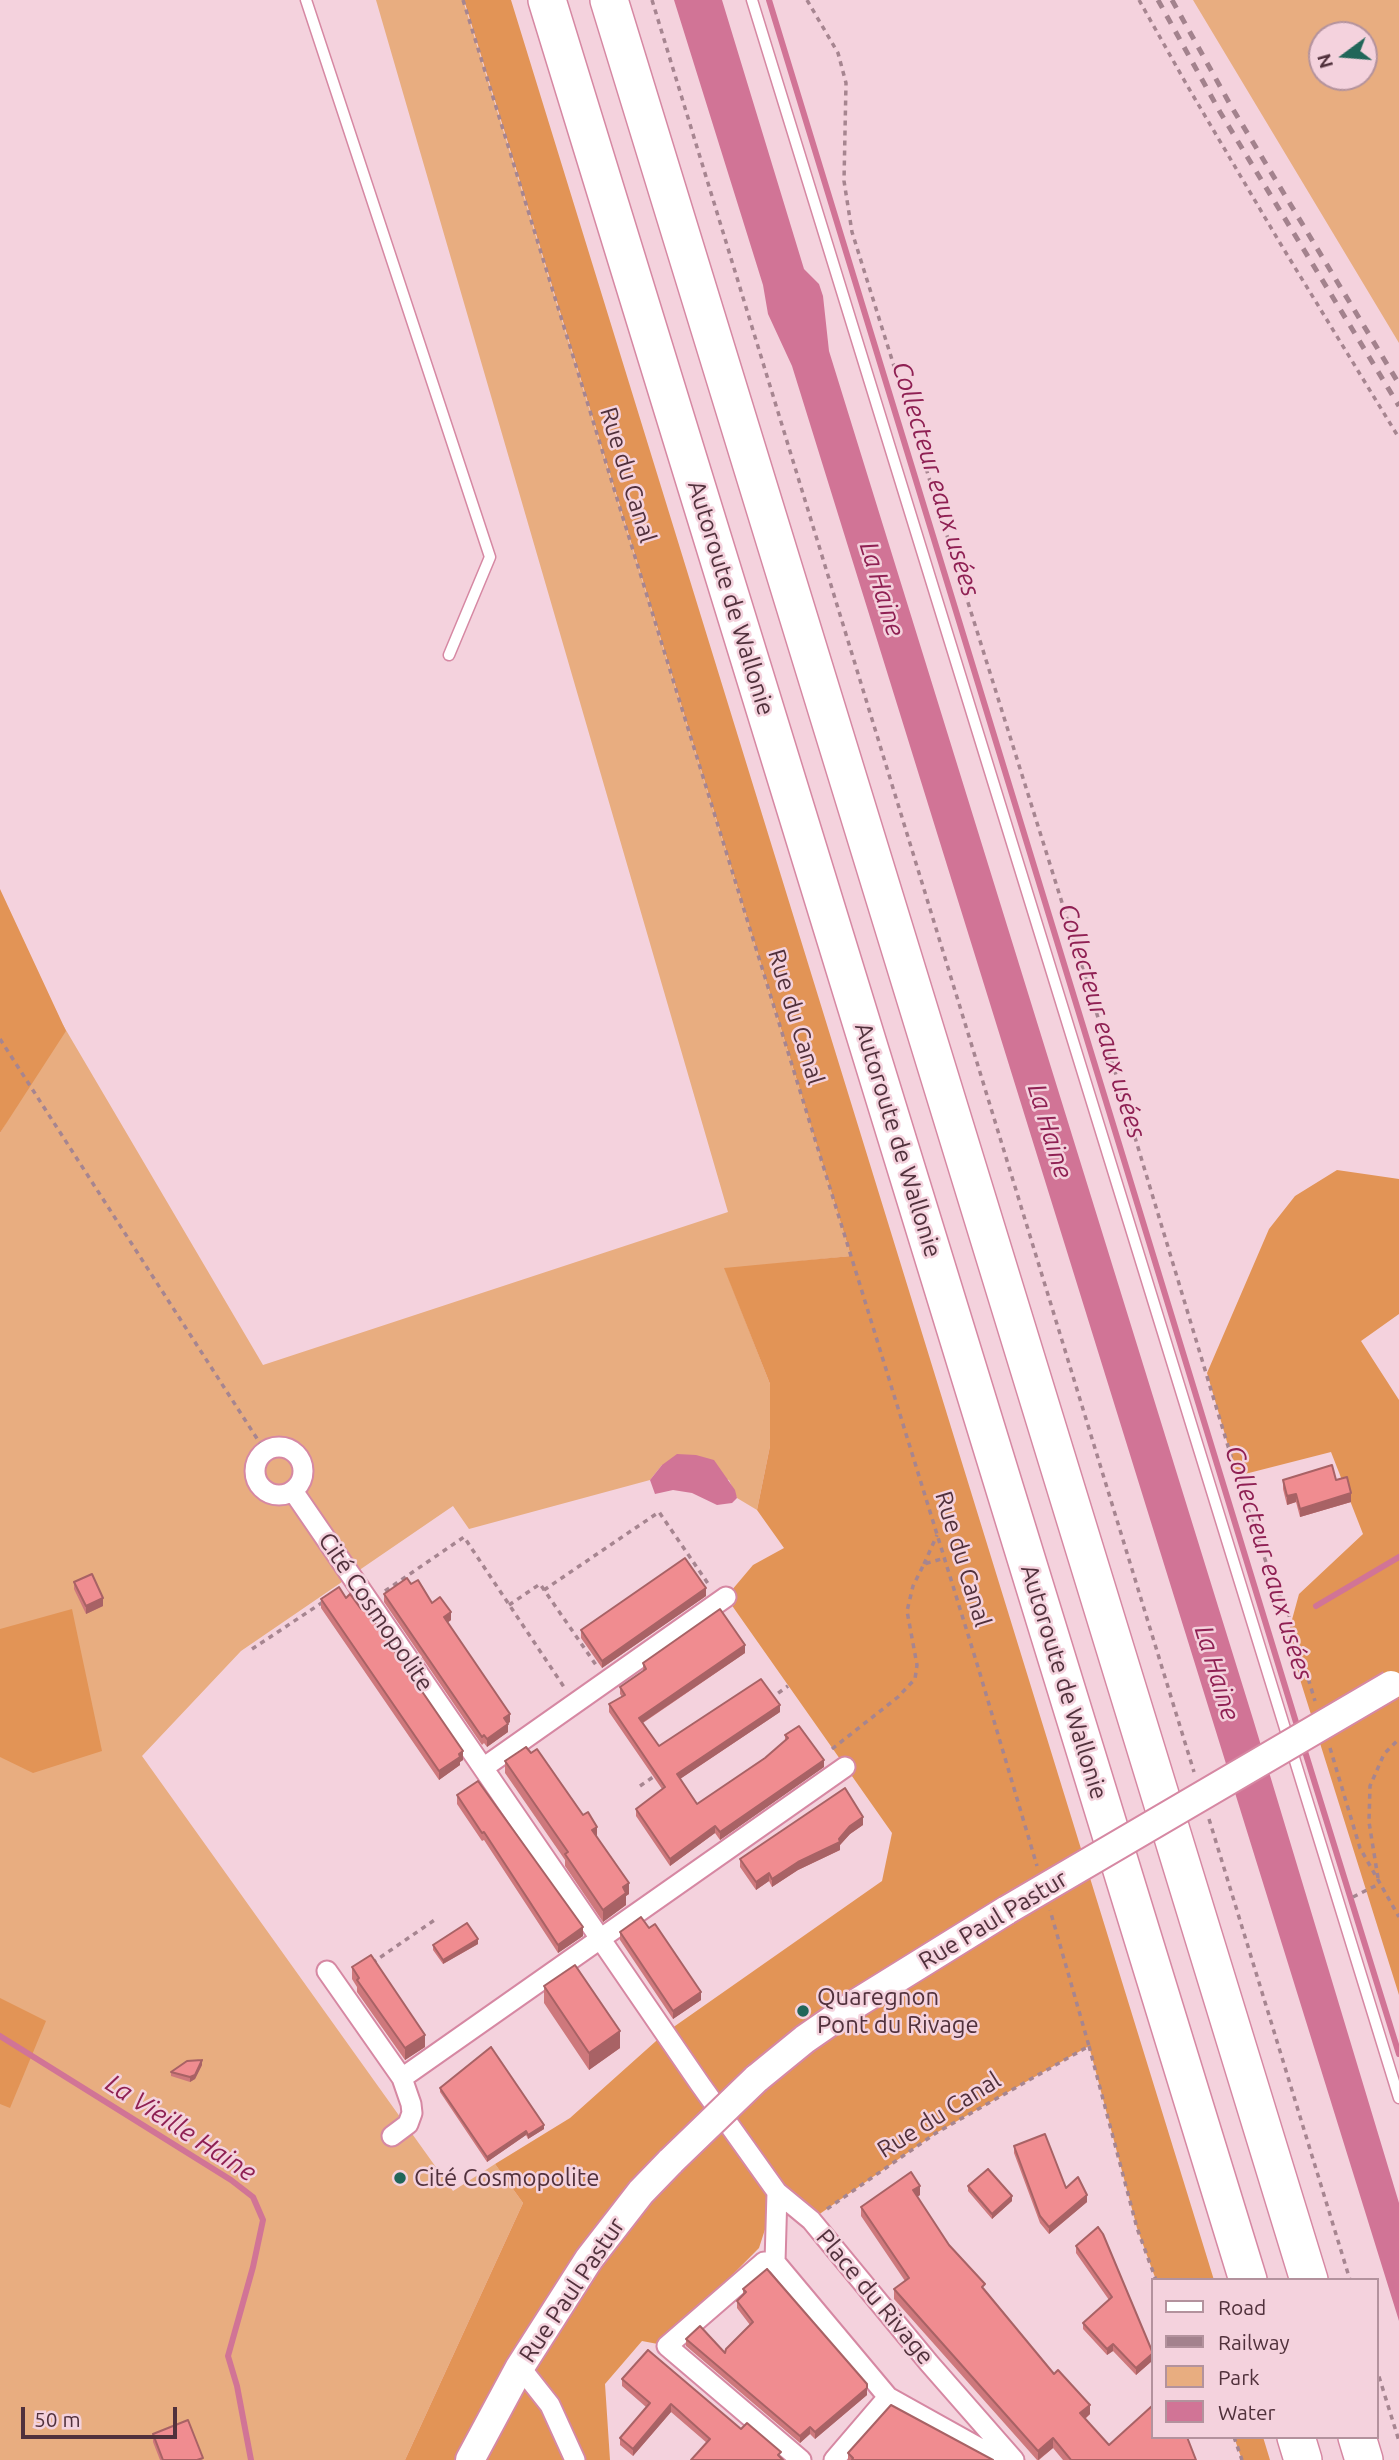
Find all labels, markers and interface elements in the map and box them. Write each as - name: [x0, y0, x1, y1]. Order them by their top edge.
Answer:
- north arrow: [1308, 21, 1378, 91]
- text: N: [1312, 51, 1337, 71]
- water label: Collecteur eaux usées: [885, 358, 987, 600]
- street label: Rue du Canal: [594, 404, 662, 546]
- street label: Autoroute de Wallonie: [682, 477, 780, 719]
- water label: La Haine: [853, 538, 911, 640]
- water label: Collecteur eaux usées: [1051, 900, 1153, 1142]
- street label: Rue du Canal: [762, 946, 830, 1088]
- street label: Autoroute de Wallonie: [849, 1019, 947, 1261]
- water label: La Haine: [1021, 1080, 1079, 1182]
- water label: Collecteur eaux usées: [1218, 1442, 1320, 1684]
- street label: Rue du Canal: [929, 1488, 997, 1630]
- street label: Cité Cosmopolite: [312, 1527, 440, 1697]
- street label: Autoroute de Wallonie: [1015, 1561, 1113, 1803]
- water label: La Haine: [1188, 1622, 1246, 1724]
- street label: Rue Paul Pastur: [913, 1864, 1073, 1976]
- place label: Quaregnon Pont du Rivage: [817, 1983, 979, 2039]
- marker: Quaregnon Pont du Rivage: [795, 2003, 811, 2019]
- street label: Rue du Canal: [872, 2066, 1006, 2164]
- water label: La Vieille Haine: [100, 2068, 262, 2188]
- place label: Cité Cosmopolite: [414, 2164, 599, 2192]
- marker: Cité Cosmopolite: [392, 2170, 408, 2186]
- street label: Rue Paul Pastur: [513, 2212, 631, 2368]
- street label: Place du Rivage: [810, 2223, 940, 2371]
- legend: [1150, 2278, 1378, 2439]
- text: Road: [1218, 2295, 1266, 2319]
- text: Railway: [1218, 2330, 1290, 2354]
- text: Park: [1218, 2365, 1260, 2389]
- scale bar: [24, 2394, 180, 2438]
- text: Water: [1218, 2400, 1276, 2424]
- text: 50 m: [34, 2407, 81, 2431]

